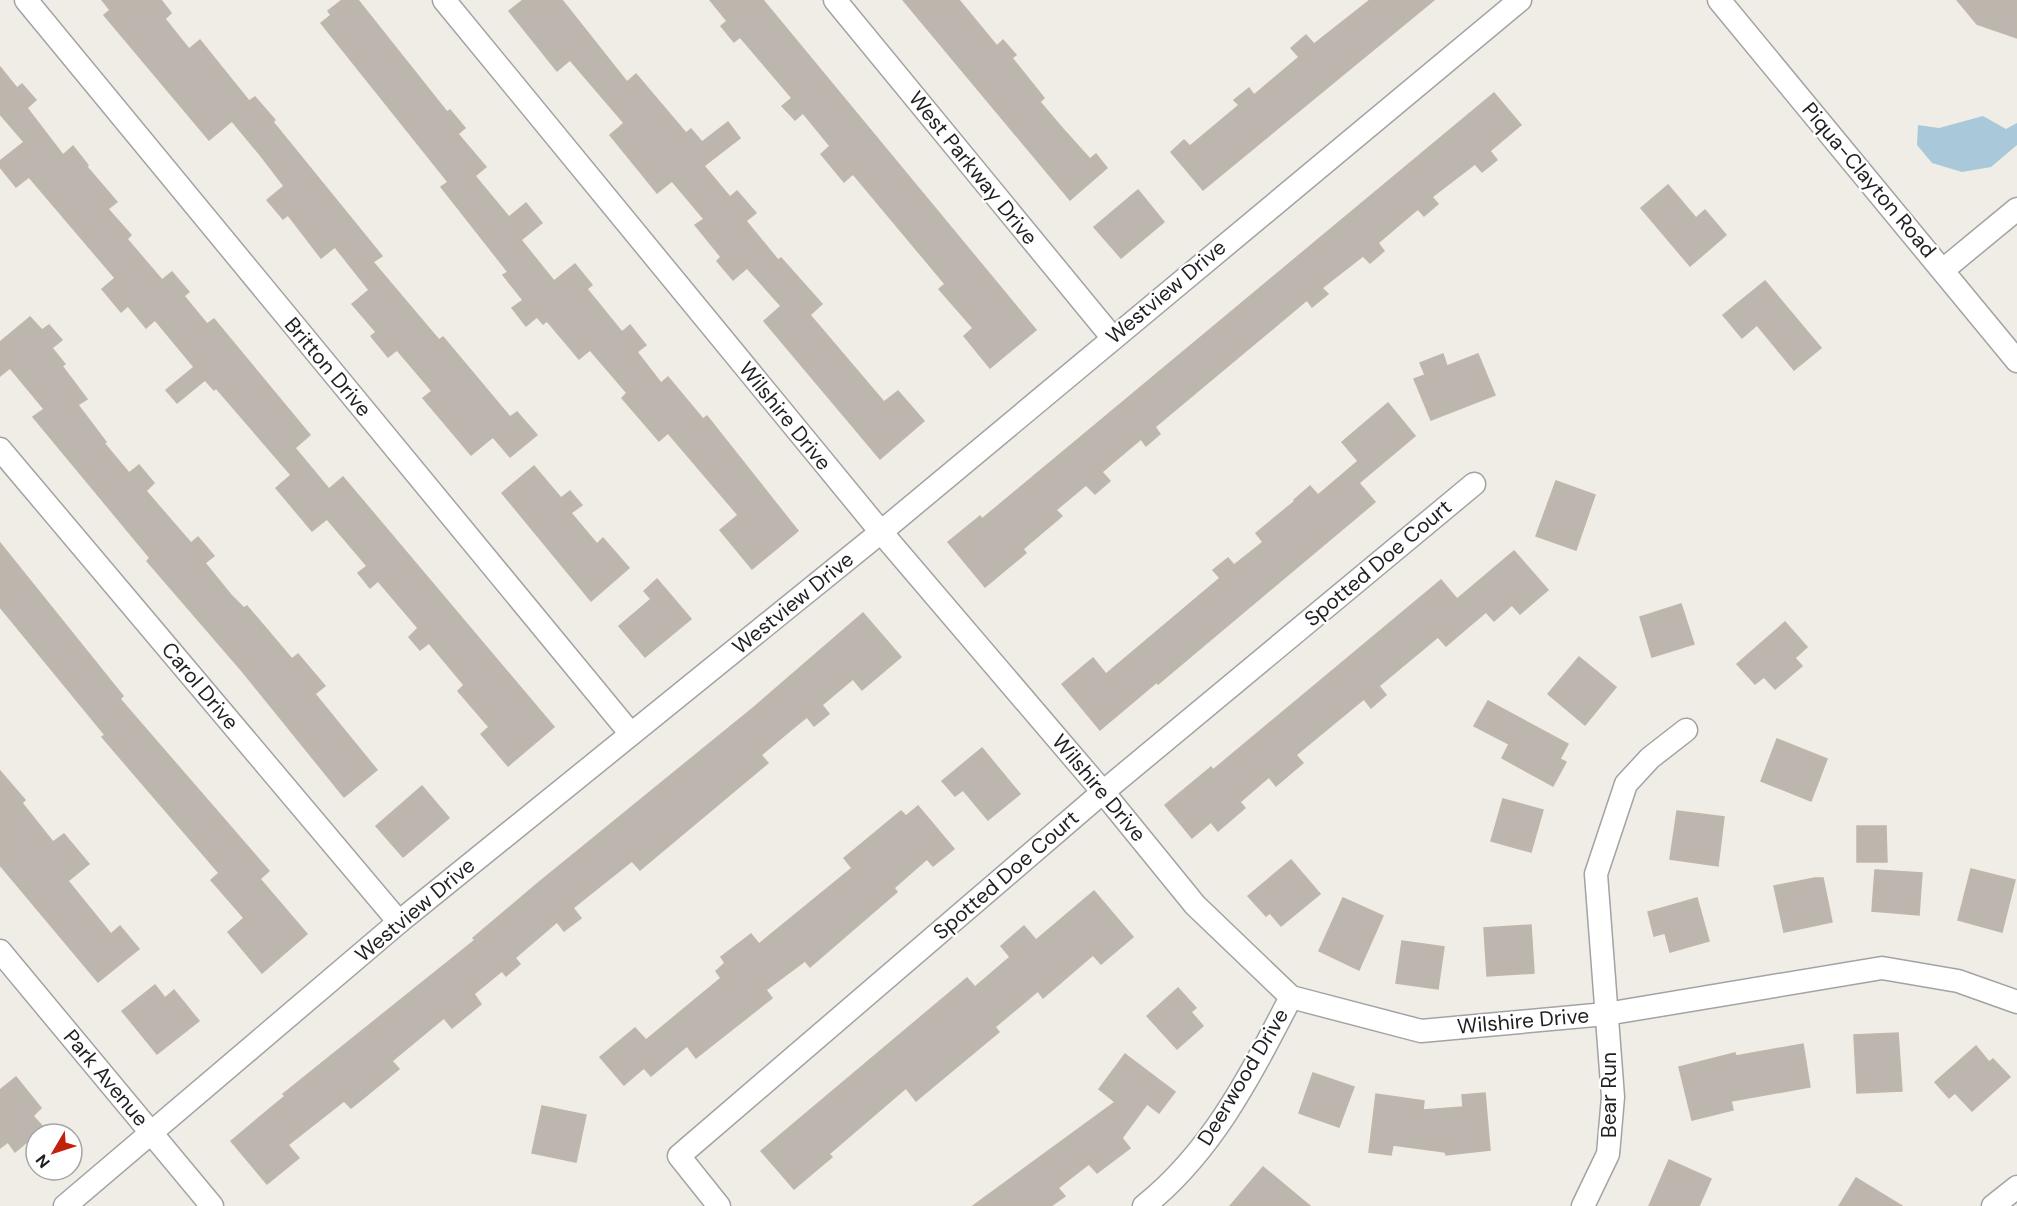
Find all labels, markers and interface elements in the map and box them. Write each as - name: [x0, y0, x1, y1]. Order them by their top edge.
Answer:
- street label: West Parkway Drive: [902, 85, 1044, 251]
- street label: Piqua-Clayton Road: [1796, 96, 1942, 264]
- street label: Westview Drive: [1100, 234, 1232, 350]
- street label: Britton Drive: [278, 311, 378, 423]
- street label: Wilshire Drive: [732, 356, 838, 476]
- street label: Spotted Doe Court: [1298, 493, 1458, 633]
- street label: Westview Drive: [727, 545, 860, 661]
- street label: Carol Drive: [155, 636, 245, 736]
- street label: Wilshire Drive: [1046, 728, 1152, 848]
- street label: Spotted Doe Court: [927, 804, 1085, 946]
- street label: Westview Drive: [349, 852, 481, 968]
- street label: Wilshire Drive: [1456, 1001, 1590, 1041]
- street label: Deerwood Drive: [1191, 1003, 1295, 1151]
- street label: Park Avenue: [57, 1024, 155, 1132]
- street label: Bear Run: [1595, 1052, 1623, 1138]
- north arrow: [24, 1122, 84, 1182]
- text: N: [31, 1150, 55, 1172]

